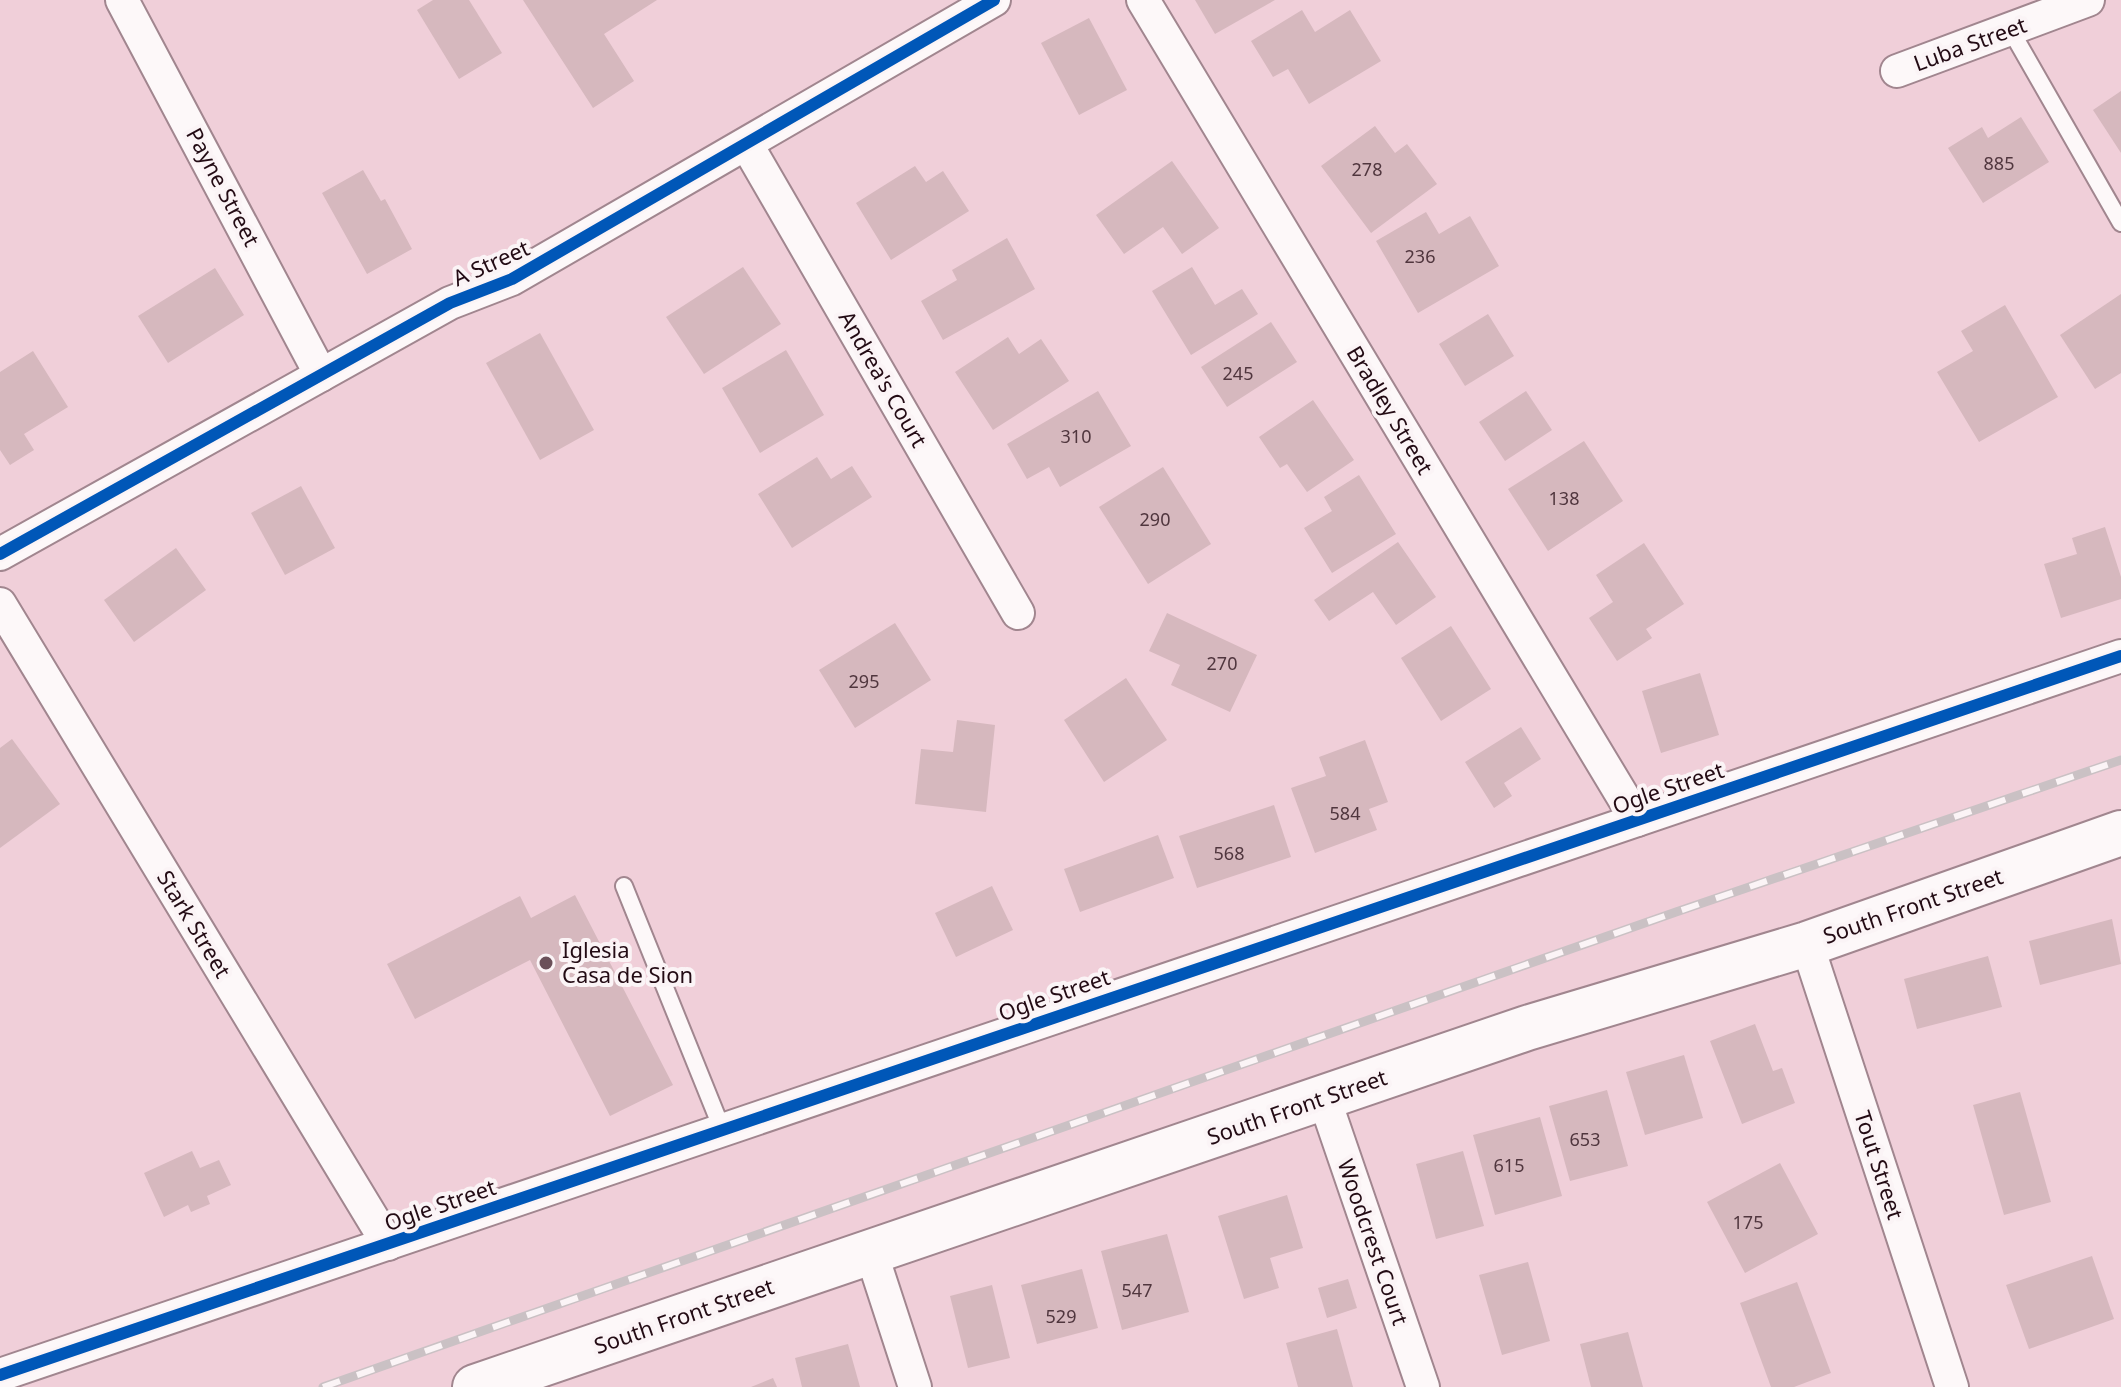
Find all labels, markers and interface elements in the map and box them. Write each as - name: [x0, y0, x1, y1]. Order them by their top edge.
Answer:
- street label: Luba Street: [1909, 9, 2030, 77]
- street label: Payne Street: [180, 122, 268, 251]
- house number: 885: [1984, 151, 2014, 175]
- house number: 278: [1352, 157, 1382, 181]
- street label: A Street: [447, 232, 534, 292]
- house number: 236: [1405, 244, 1435, 268]
- street label: Andrea's Court: [833, 305, 935, 452]
- street label: Bradley Street: [1341, 340, 1441, 479]
- house number: 245: [1223, 361, 1253, 385]
- house number: 310: [1061, 424, 1091, 448]
- house number: 138: [1549, 486, 1579, 510]
- house number: 290: [1140, 507, 1170, 531]
- house number: 270: [1207, 651, 1237, 675]
- house number: 295: [849, 669, 879, 693]
- street label: Ogle Street: [1608, 754, 1727, 820]
- house number: 584: [1330, 801, 1360, 825]
- house number: 568: [1214, 841, 1244, 865]
- street label: South Front Street: [1819, 860, 2007, 950]
- street label: Stark Street: [151, 864, 239, 983]
- place label: Iglesia Casa de Sion: [562, 934, 693, 989]
- marker: Iglesia Casa de Sion: [537, 954, 555, 972]
- street label: Ogle Street: [994, 961, 1113, 1027]
- street label: South Front Street: [1203, 1061, 1391, 1151]
- street label: Tout Street: [1848, 1106, 1912, 1223]
- house number: 653: [1570, 1127, 1600, 1151]
- house number: 615: [1494, 1153, 1524, 1177]
- street label: Woodcrest Court: [1331, 1155, 1416, 1329]
- street label: Ogle Street: [380, 1171, 499, 1237]
- house number: 175: [1733, 1210, 1763, 1234]
- street label: South Front Street: [590, 1270, 778, 1360]
- house number: 547: [1122, 1278, 1152, 1302]
- house number: 529: [1046, 1304, 1076, 1328]

